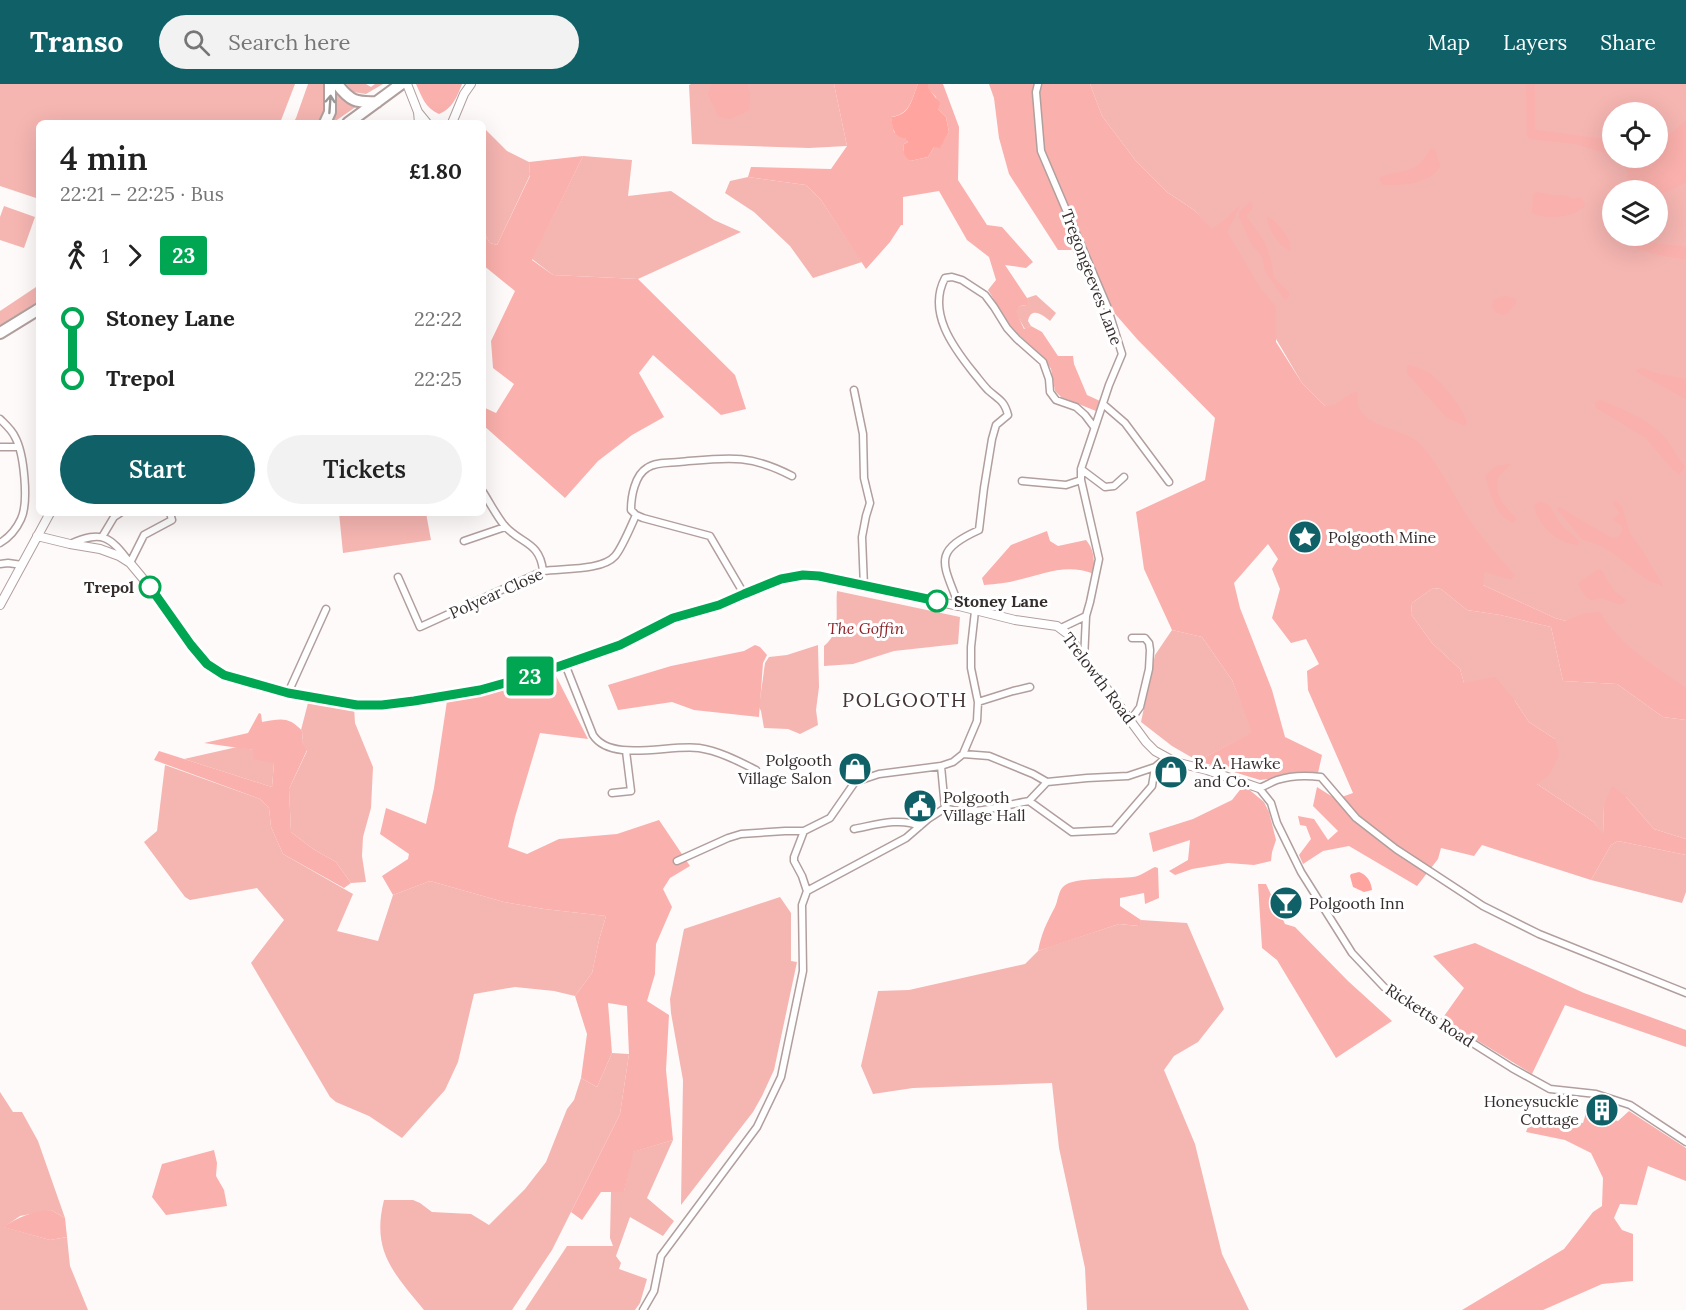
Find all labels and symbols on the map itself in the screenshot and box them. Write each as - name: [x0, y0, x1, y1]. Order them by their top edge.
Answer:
- one-way arrow: [325, 94, 336, 114]
- street label: Tregongeeves Lane: [1057, 206, 1127, 348]
- place icon: Polgooth Mine: [1287, 519, 1323, 555]
- place label: Polgooth Mine: [1328, 527, 1437, 547]
- street label: Polyear Close: [446, 563, 546, 623]
- marker: Trepol: [139, 576, 161, 598]
- place label: Trepol: [84, 577, 134, 597]
- marker: Stoney Lane: [926, 590, 948, 612]
- place label: Stoney Lane: [954, 591, 1048, 611]
- park label: The Goffin: [828, 618, 905, 638]
- street label: Trelowth Road: [1058, 628, 1140, 728]
- line badge: 23: [503, 656, 557, 696]
- district label: POLGOOTH: [842, 687, 968, 712]
- place label: Polgooth Village Salon: [737, 750, 832, 788]
- shop icon: Polgooth Village Salon: [837, 751, 873, 787]
- place label: R. A. Hawke and Co.: [1194, 753, 1281, 791]
- shop icon: R. A. Hawke and Co.: [1153, 754, 1189, 790]
- place label: Polgooth Village Hall: [942, 787, 1026, 825]
- public building icon: Polgooth Village Hall: [902, 788, 938, 824]
- bar icon: Polgooth Inn: [1268, 885, 1304, 921]
- place label: Polgooth Inn: [1309, 893, 1405, 913]
- street label: Ricketts Road: [1382, 979, 1478, 1051]
- place label: Honeysuckle Cottage: [1484, 1091, 1579, 1129]
- building icon: Honeysuckle Cottage: [1584, 1092, 1620, 1128]

